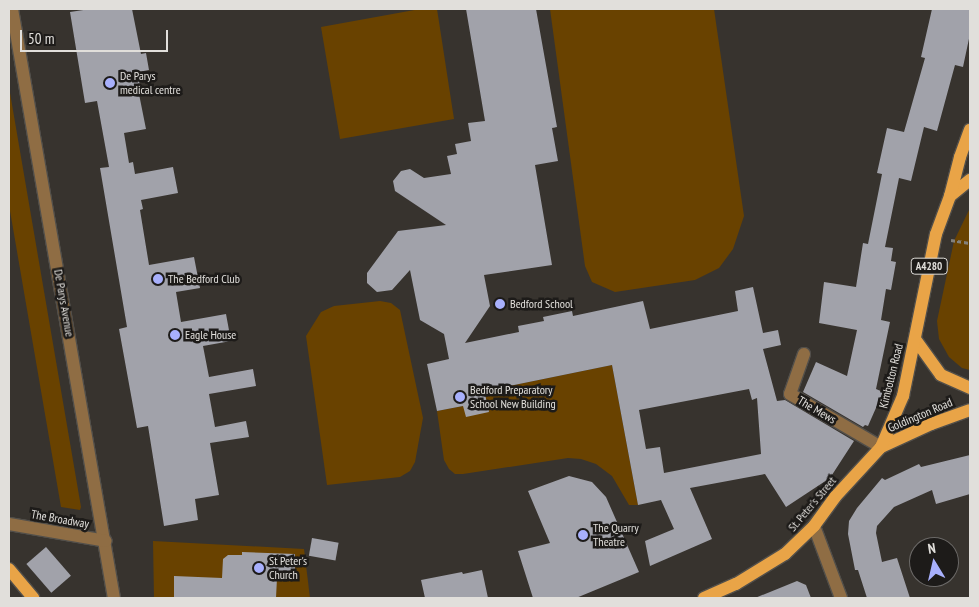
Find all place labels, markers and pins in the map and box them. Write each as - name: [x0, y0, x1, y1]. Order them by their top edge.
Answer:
- place label: De Parys medical centre: [120, 69, 181, 97]
- marker: De Parys medical centre: [104, 77, 116, 89]
- place label: The Bedford Club: [168, 272, 240, 286]
- marker: The Bedford Club: [152, 273, 164, 285]
- place label: Bedford School: [510, 297, 573, 311]
- marker: Bedford School: [494, 298, 506, 310]
- place label: Eagle House: [185, 328, 236, 342]
- marker: Eagle House: [169, 329, 181, 341]
- place label: Bedford Preparatory School New Building: [470, 383, 556, 411]
- marker: Bedford Preparatory School New Building: [454, 391, 466, 403]
- place label: The Quarry Theatre: [593, 521, 639, 549]
- marker: The Quarry Theatre: [577, 529, 589, 541]
- place label: St Peter's Church: [269, 554, 307, 582]
- marker: St Peter's Church: [253, 562, 265, 574]

